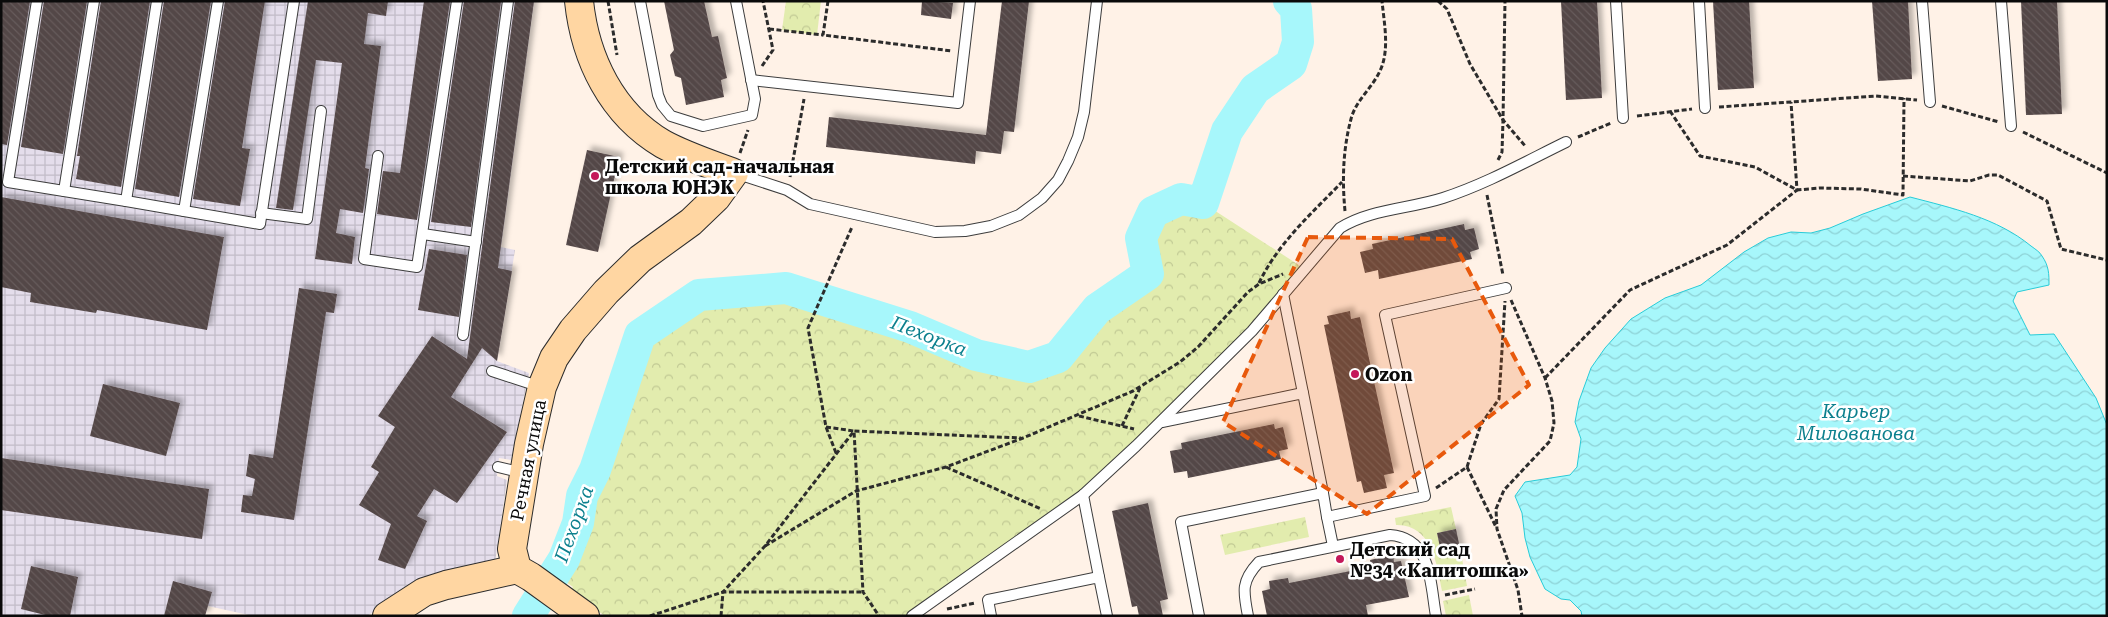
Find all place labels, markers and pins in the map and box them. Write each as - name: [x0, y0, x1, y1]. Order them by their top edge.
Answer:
- place label: Детский сад-начальная школа ЮНЭК: [605, 156, 834, 198]
- marker: Детский сад-начальная школа ЮНЭК: [589, 170, 601, 182]
- place label: Ozon: [1365, 364, 1413, 385]
- marker: Ozon: [1349, 368, 1361, 380]
- place label: Детский сад №34 «Капитошка»: [1350, 539, 1529, 581]
- marker: Детский сад №34 «Капитошка»: [1334, 553, 1346, 565]

